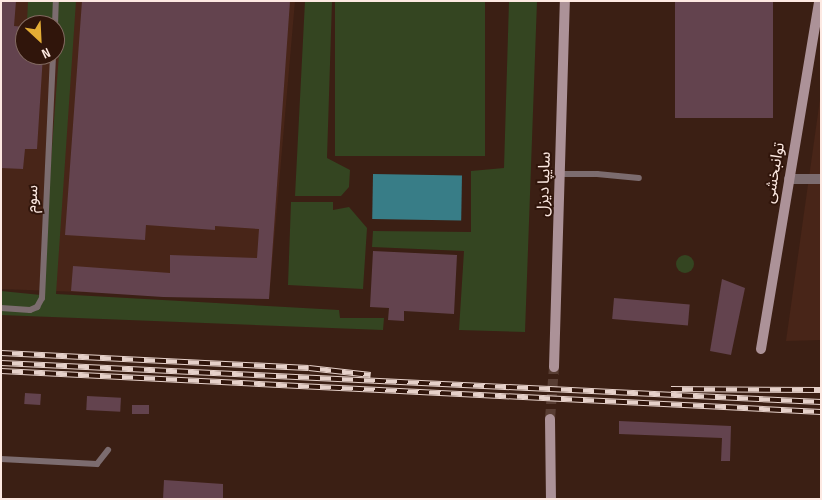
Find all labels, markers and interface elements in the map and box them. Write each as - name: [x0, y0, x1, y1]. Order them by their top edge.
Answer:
- north arrow: [15, 15, 65, 65]
- text: N: [39, 44, 53, 62]
- street label: توانبخشی: [760, 141, 790, 205]
- street label: سایپا دیزل: [534, 151, 556, 217]
- street label: سوم: [23, 185, 43, 213]

